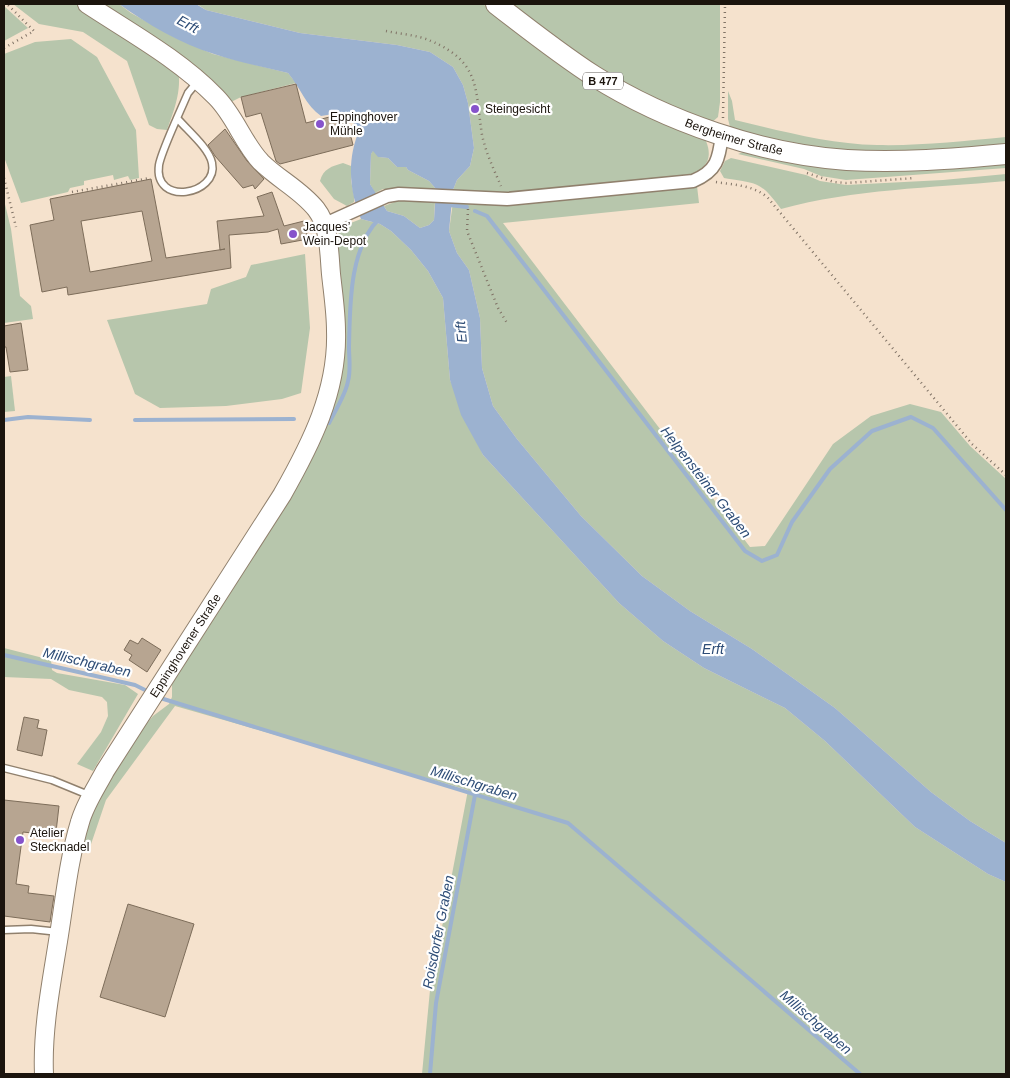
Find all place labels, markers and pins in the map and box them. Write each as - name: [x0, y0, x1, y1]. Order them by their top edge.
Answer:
- place label: Steingesicht: [485, 102, 551, 116]
- marker: Steingesicht: [469, 103, 481, 115]
- place label: Eppinghover Mühle: [330, 110, 397, 138]
- marker: Eppinghover Mühle: [314, 118, 326, 130]
- place label: Jacques’ Wein-Depot: [303, 220, 367, 248]
- marker: Jacques’ Wein-Depot: [287, 228, 299, 240]
- place label: Atelier Stecknadel: [30, 826, 89, 854]
- marker: Atelier Stecknadel: [14, 834, 26, 846]

